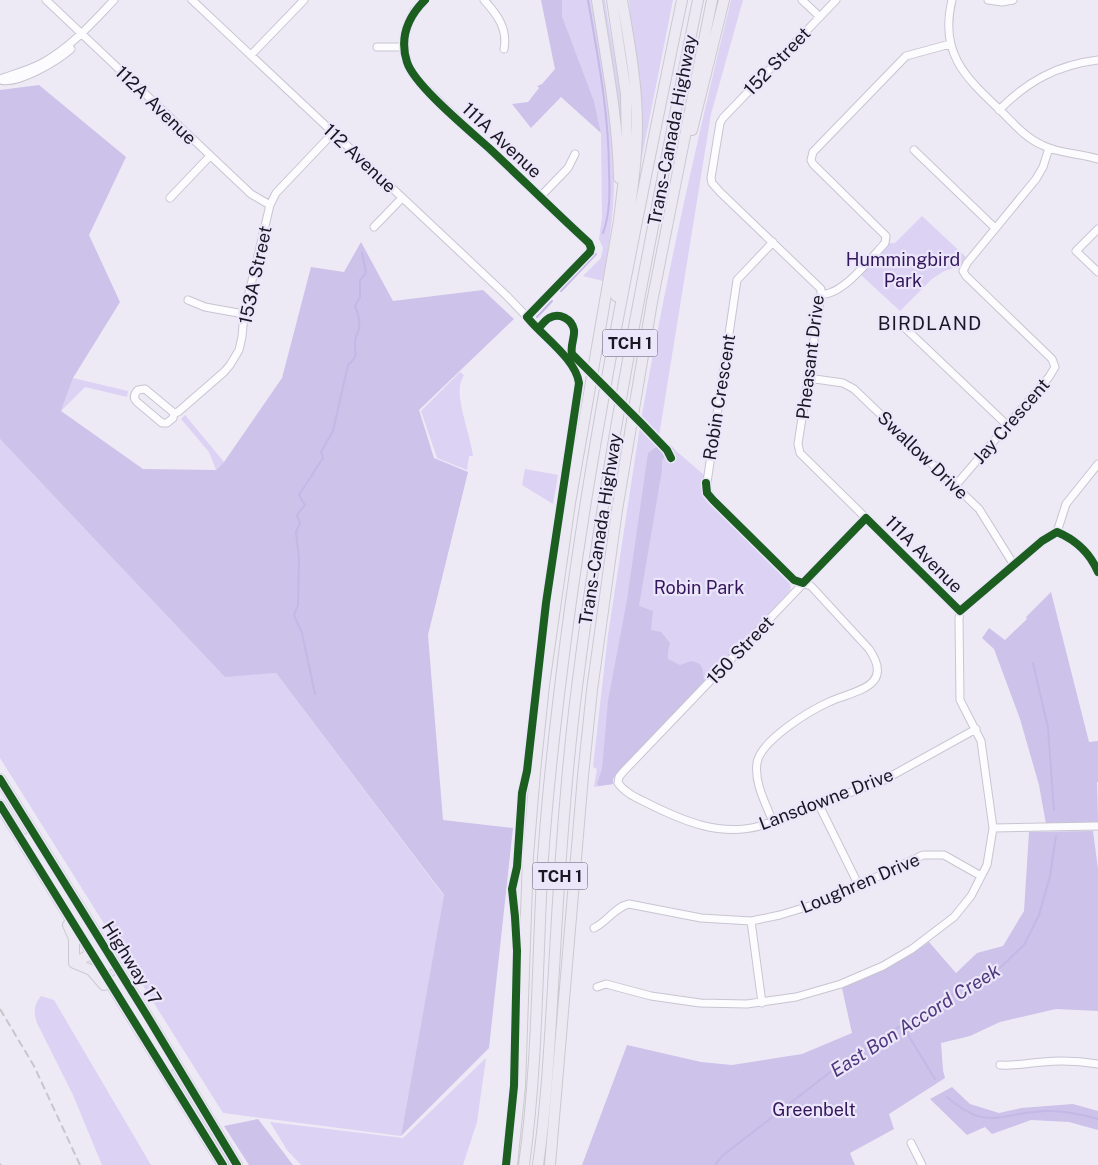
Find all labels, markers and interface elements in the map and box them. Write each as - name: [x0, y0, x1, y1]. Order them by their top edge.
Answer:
- street label: 152 Street: [739, 23, 815, 99]
- street label: Trans-Canada Highway: [643, 33, 701, 227]
- street label: 112A Avenue: [111, 61, 201, 149]
- street label: 111A Avenue: [458, 98, 546, 182]
- street label: 112 Avenue: [319, 119, 401, 197]
- street label: 153A Street: [234, 224, 276, 326]
- park label: Hummingbird Park: [846, 249, 960, 291]
- street label: Pheasant Drive: [792, 294, 828, 420]
- district label: BIRDLAND: [878, 312, 982, 334]
- road number: TCH 1: [602, 329, 658, 356]
- street label: Robin Crescent: [699, 332, 739, 462]
- street label: Jay Crescent: [968, 374, 1054, 468]
- street label: Swallow Drive: [873, 407, 973, 503]
- street label: Trans-Canada Highway: [574, 431, 626, 626]
- street label: 111A Avenue: [881, 511, 967, 597]
- park label: Robin Park: [654, 577, 744, 598]
- street label: 150 Street: [702, 611, 778, 689]
- street label: Lansdowne Drive: [756, 764, 896, 834]
- street label: Loughren Drive: [797, 848, 923, 918]
- road number: TCH 1: [532, 862, 588, 889]
- street label: Highway 17: [98, 917, 166, 1009]
- water label: East Bon Accord Creek: [826, 958, 1004, 1081]
- park label: Greenbelt: [772, 1099, 856, 1120]

